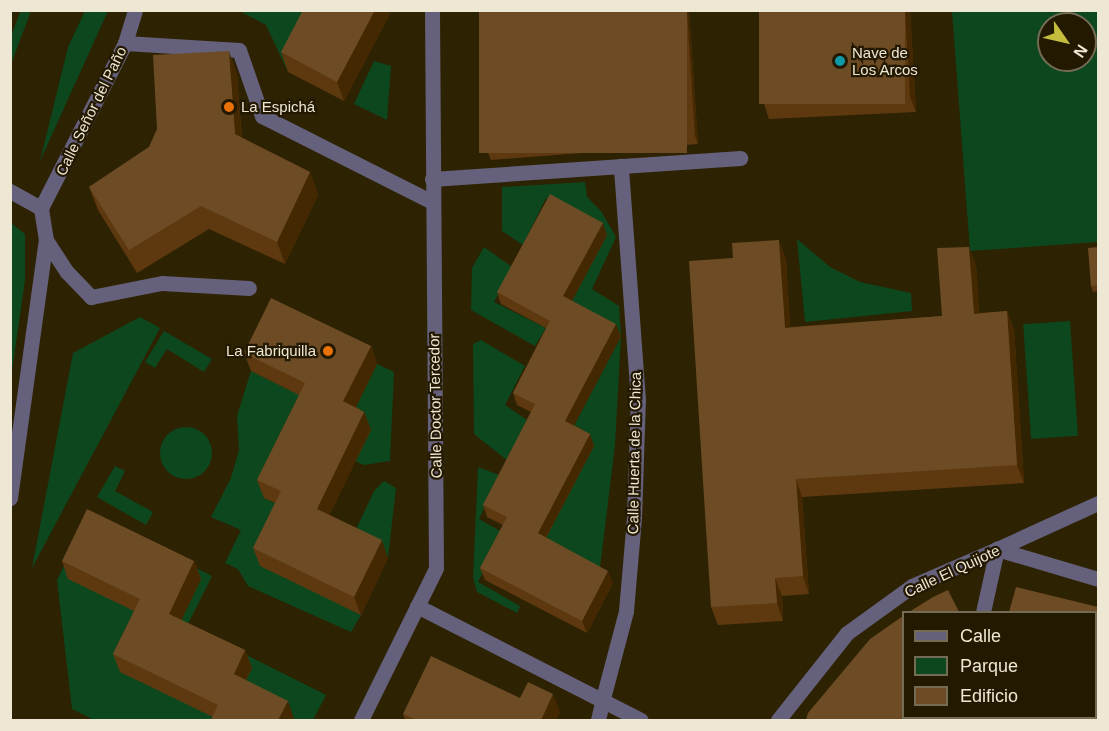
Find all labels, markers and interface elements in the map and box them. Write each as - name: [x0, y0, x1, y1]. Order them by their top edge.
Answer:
- north arrow: [1037, 12, 1097, 72]
- text: N: [1070, 42, 1091, 61]
- street label: Calle Señor del Paño: [52, 43, 130, 179]
- place label: Nave de Los Arcos: [852, 43, 919, 78]
- marker: Nave de Los Arcos: [833, 54, 847, 68]
- place label: La Espichá: [241, 98, 315, 116]
- marker: La Espichá: [222, 100, 236, 114]
- street label: Calle Doctor Tercedor: [425, 333, 445, 479]
- place label: La Fabriquilla: [226, 342, 316, 360]
- marker: La Fabriquilla: [321, 344, 335, 358]
- street label: Calle Huerta de la Chica: [624, 372, 644, 534]
- street label: Calle El Quijote: [901, 541, 1003, 601]
- legend: [902, 611, 1097, 719]
- text: Calle: [960, 626, 1001, 646]
- text: Parque: [960, 656, 1018, 676]
- text: Edificio: [960, 686, 1018, 706]

